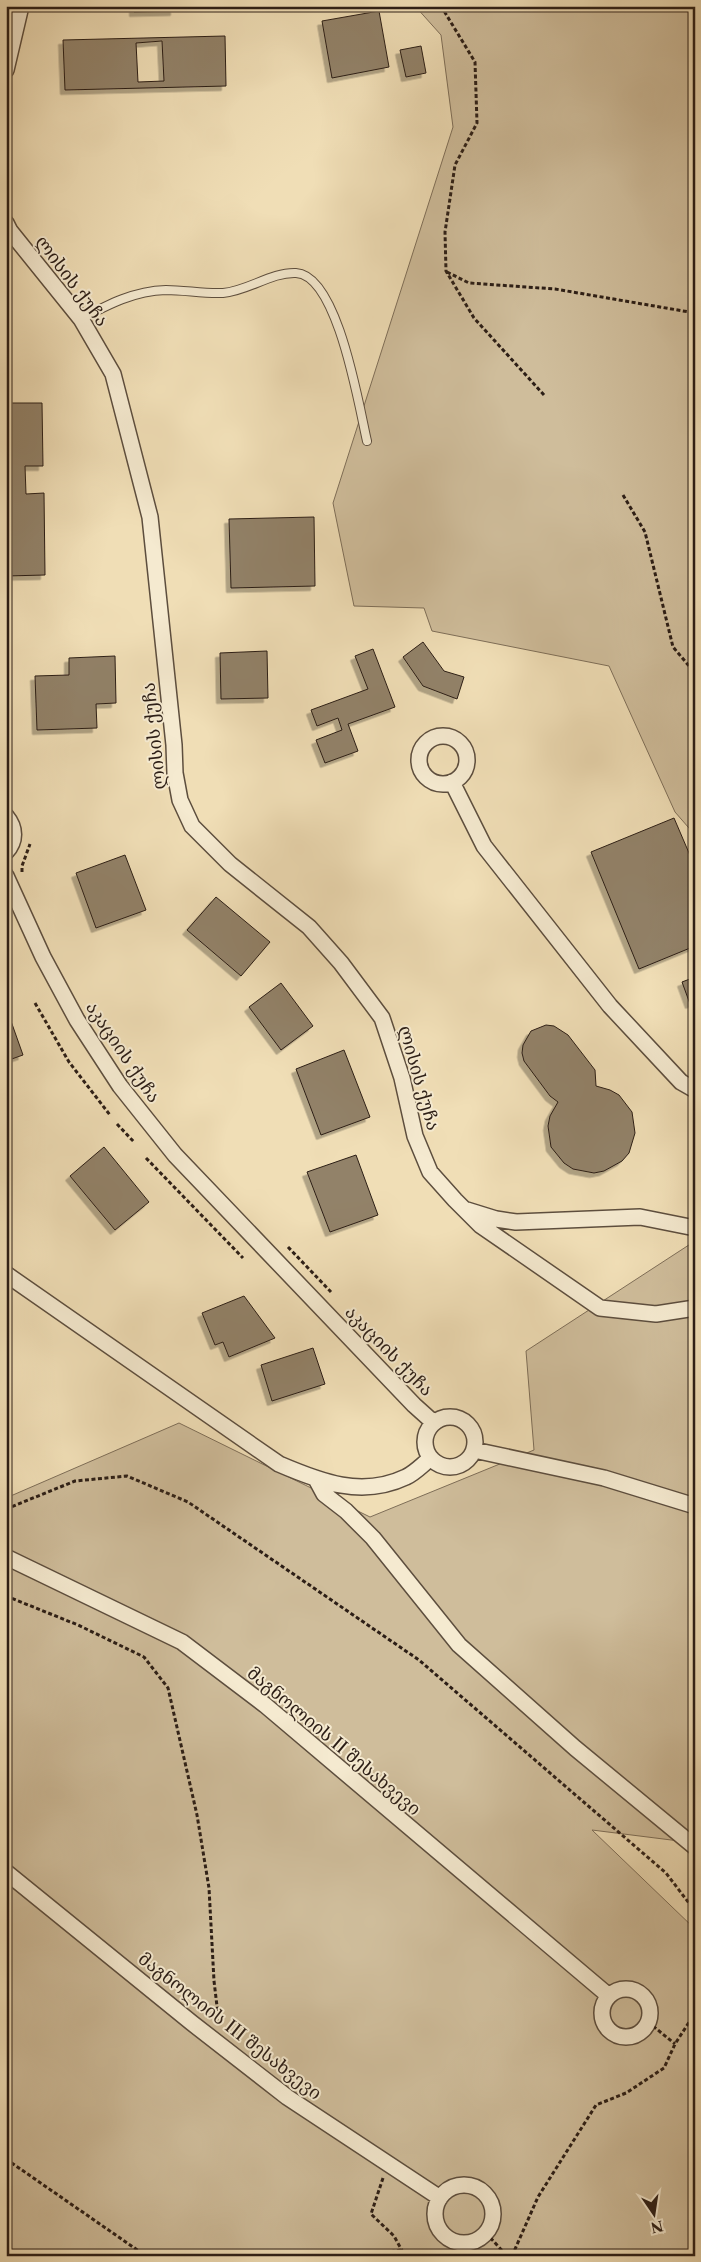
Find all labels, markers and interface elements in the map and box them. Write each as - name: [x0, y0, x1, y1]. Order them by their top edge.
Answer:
- street label: ლისის ქუჩა: [31, 231, 113, 331]
- street label: ლისის ქუჩა: [137, 681, 171, 791]
- street label: აკაციის ქუჩა: [81, 997, 165, 1107]
- street label: ლისის ქუჩა: [394, 1023, 444, 1133]
- street label: აკაციის ქუჩა: [340, 1301, 438, 1401]
- street label: მაგნოლიის II შესახვევი: [243, 1662, 425, 1820]
- street label: მაგნოლიის III შესახვევი: [134, 1948, 326, 2104]
- north arrow: [628, 2190, 678, 2240]
- text: N: [649, 2217, 665, 2237]

